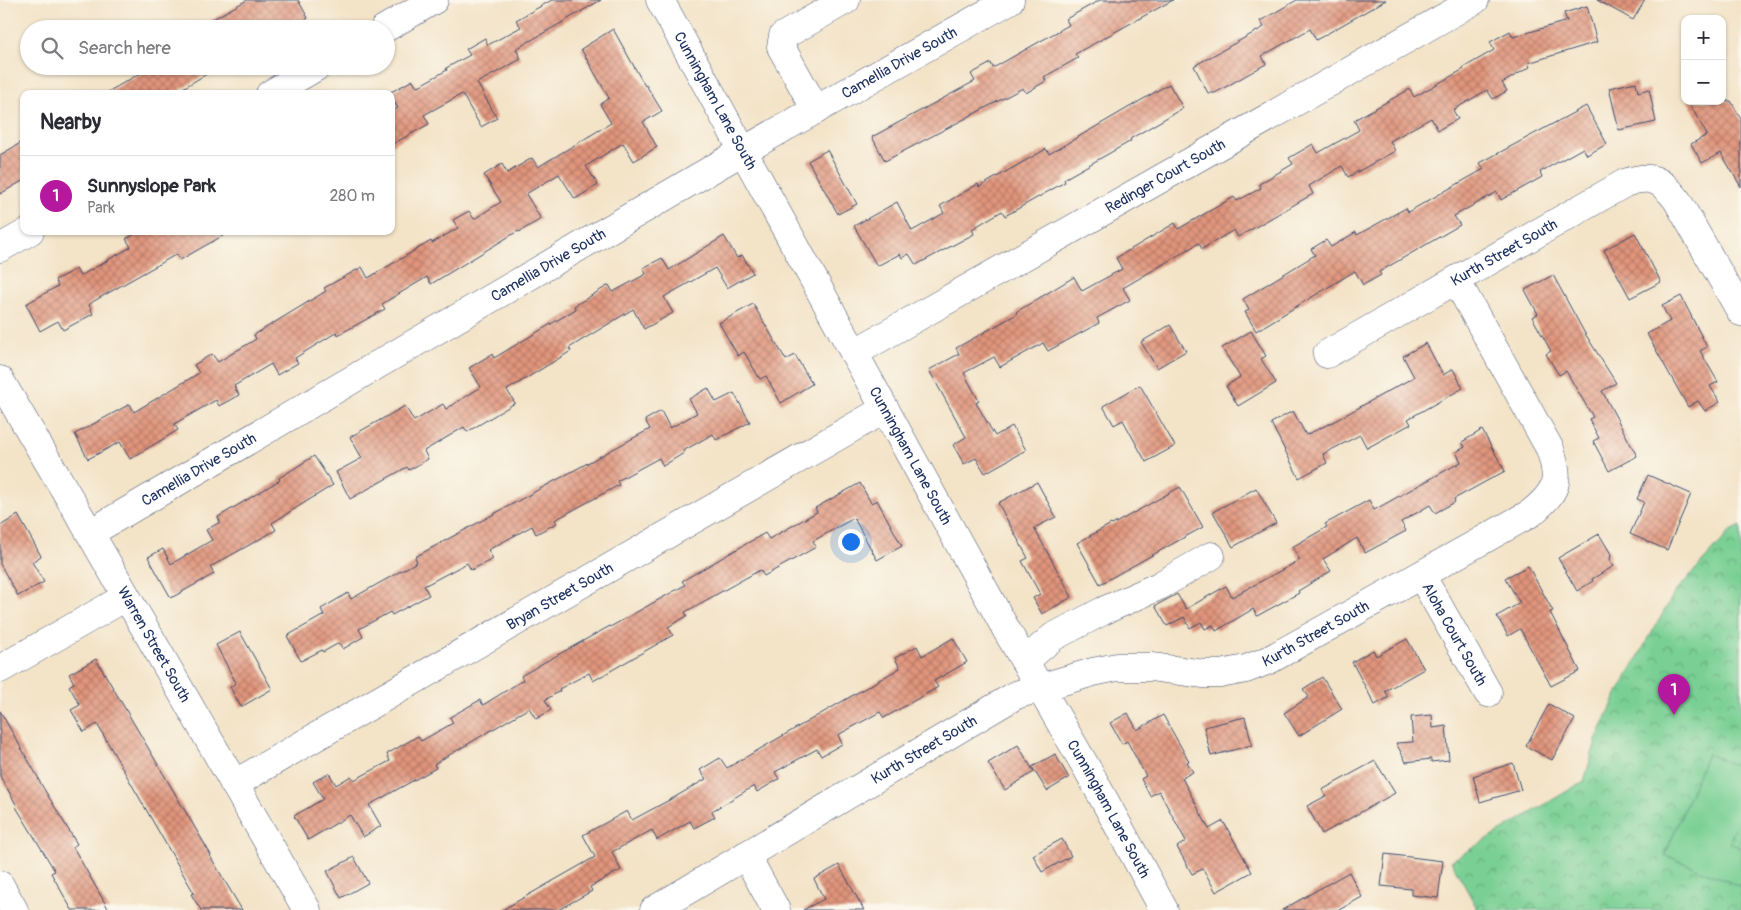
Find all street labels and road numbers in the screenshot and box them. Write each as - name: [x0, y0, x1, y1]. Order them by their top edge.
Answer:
- street label: Camellia Drive South: [838, 23, 961, 103]
- street label: Cunningham Lane South: [669, 29, 761, 173]
- street label: Redinger Court South: [1102, 135, 1229, 218]
- street label: Kurth Street South: [1448, 215, 1561, 291]
- street label: Camellia Drive South: [488, 224, 609, 306]
- street label: Cunningham Lane South: [865, 383, 956, 528]
- street label: Camellia Drive South: [138, 429, 260, 511]
- street label: Bryan Street South: [503, 559, 617, 635]
- street label: Aloha Court South: [1417, 579, 1491, 689]
- street label: Warren Street South: [113, 583, 194, 706]
- street label: Kurth Street South: [1260, 597, 1373, 672]
- street label: Kurth Street South: [868, 711, 981, 789]
- street label: Cunningham Lane South: [1062, 737, 1154, 881]

